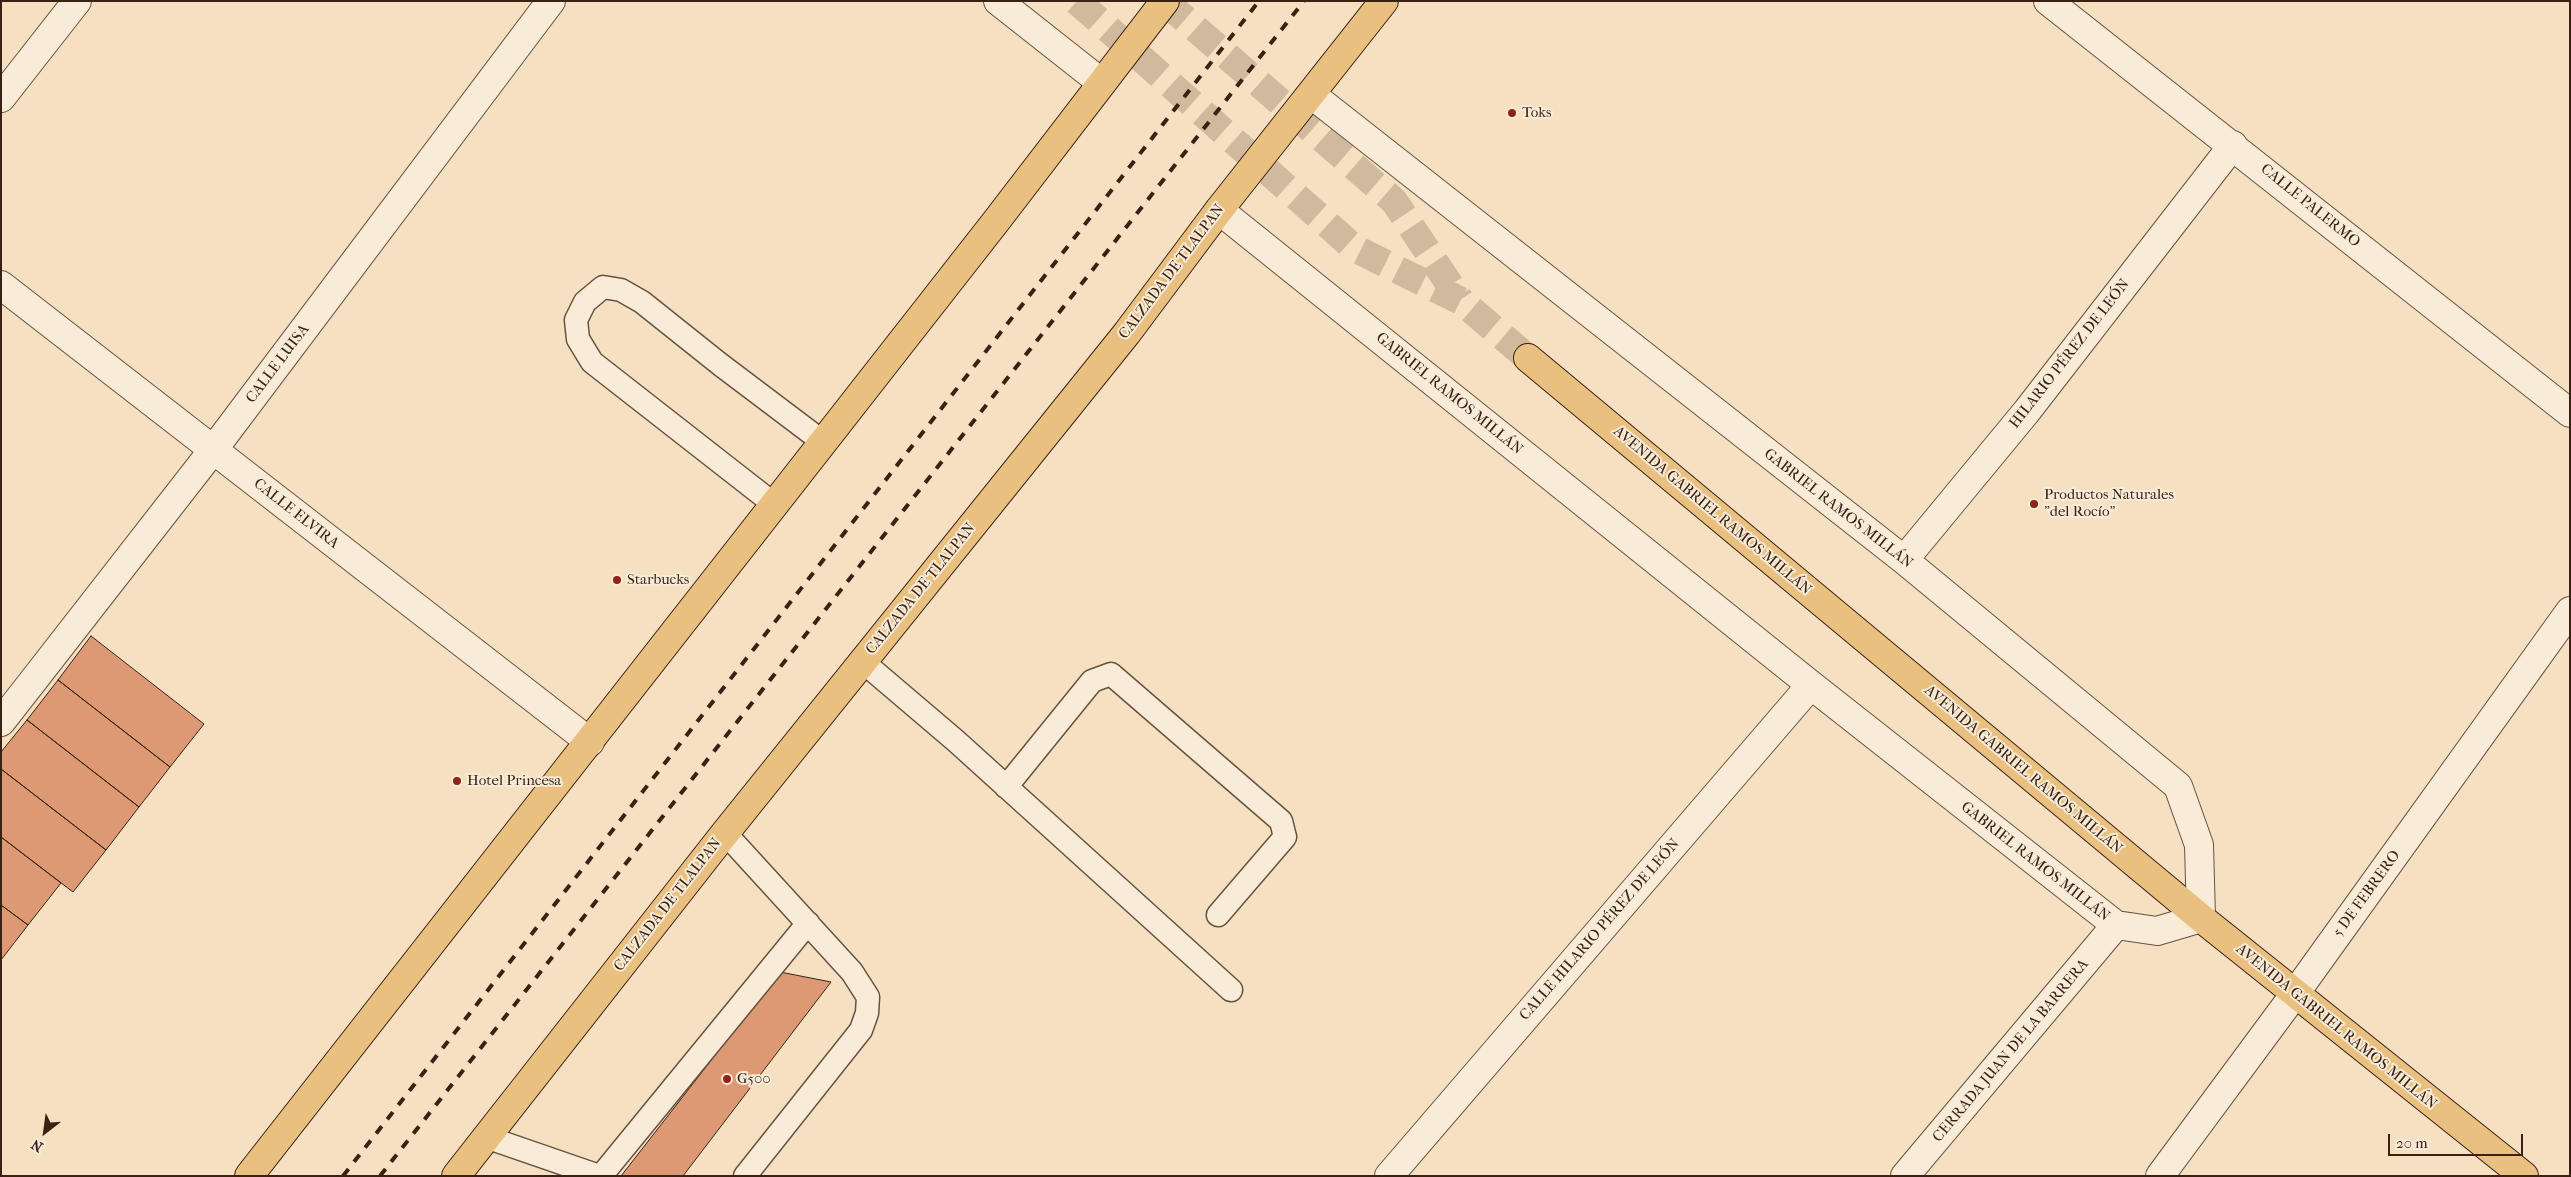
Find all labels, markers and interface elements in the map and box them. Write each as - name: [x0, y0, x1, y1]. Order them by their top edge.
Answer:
- place label: Toks: [1522, 104, 1551, 122]
- marker: Toks: [1506, 107, 1518, 119]
- street label: CALLE PALERMO: [2257, 160, 2363, 252]
- street label: CALZADA DE TLALPAN: [1115, 201, 1229, 343]
- street label: HILARIO PÉREZ DE LEÓN: [2006, 276, 2134, 432]
- street label: CALLE LUISA: [243, 321, 313, 407]
- street label: GABRIEL RAMOS MILLÁN: [1372, 329, 1526, 459]
- street label: AVENIDA GABRIEL RAMOS MILLÁN: [1609, 423, 1815, 599]
- street label: GABRIEL RAMOS MILLÁN: [1760, 445, 1916, 573]
- street label: CALLE ELVIRA: [250, 475, 342, 553]
- place label: Productos Naturales "del Rocío": [2044, 486, 2174, 521]
- marker: Productos Naturales "del Rocío": [2028, 498, 2040, 510]
- street label: CALZADA DE TLALPAN: [862, 520, 980, 658]
- place label: Starbucks: [627, 571, 689, 589]
- marker: Starbucks: [611, 574, 623, 586]
- street label: AVENIDA GABRIEL RAMOS MILLÁN: [1920, 682, 2126, 858]
- place label: Hotel Princesa: [467, 772, 561, 790]
- marker: Hotel Princesa: [451, 775, 463, 787]
- street label: GABRIEL RAMOS MILLÁN: [1957, 798, 2113, 926]
- street label: CALZADA DE TLALPAN: [610, 835, 726, 975]
- street label: CALLE HILARIO PÉREZ DE LEÓN: [1516, 835, 1684, 1025]
- street label: 5 DE FEBRERO: [2330, 847, 2404, 941]
- street label: AVENIDA GABRIEL RAMOS MILLÁN: [2232, 940, 2440, 1114]
- street label: CERRADA JUAN DE LA BARRERA: [1929, 956, 2093, 1146]
- place label: G500: [737, 1070, 771, 1088]
- marker: G500: [721, 1073, 733, 1085]
- north arrow: [20, 1107, 70, 1157]
- scale bar: [2391, 1124, 2526, 1156]
- text: 20 m: [2396, 1134, 2428, 1152]
- text: N: [28, 1135, 46, 1155]

